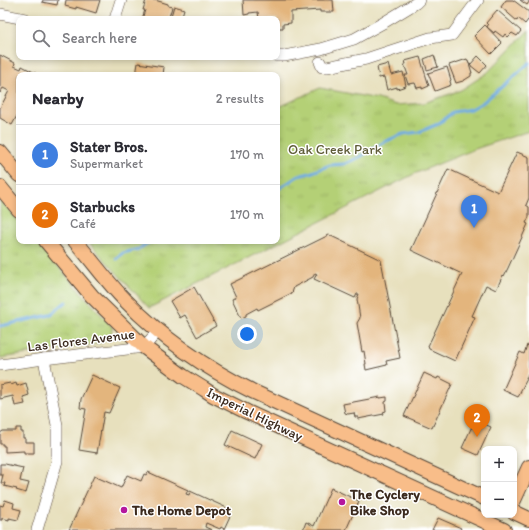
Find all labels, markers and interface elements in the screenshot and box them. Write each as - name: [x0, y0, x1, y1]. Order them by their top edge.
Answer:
- search box: [16, 16, 280, 60]
- icon: search: [30, 27, 52, 49]
- text: Search here: [62, 29, 137, 47]
- text: Nearby: [32, 88, 84, 108]
- text: 2 results: [216, 91, 264, 106]
- text: Stater Bros.: [70, 138, 148, 156]
- park label: Oak Creek Park: [288, 141, 382, 158]
- text: 1: [42, 147, 48, 162]
- text: 170 m: [230, 147, 264, 162]
- text: Supermarket: [70, 156, 143, 171]
- pin: 1: [461, 195, 487, 228]
- text: Starbucks: [70, 198, 135, 216]
- text: 2: [42, 207, 48, 222]
- text: 170 m: [230, 207, 264, 222]
- text: Café: [70, 216, 96, 231]
- your location: [237, 324, 257, 344]
- street label: Las Flores Avenue: [26, 325, 136, 356]
- street label: Imperial Highway: [204, 384, 306, 445]
- pin: 2: [464, 404, 490, 437]
- map controls: [481, 446, 517, 518]
- button: +: [481, 446, 517, 482]
- button: −: [481, 482, 517, 518]
- place label: The Cyclery Bike Shop: [349, 486, 420, 519]
- marker: The Cyclery Bike Shop: [337, 497, 347, 507]
- place label: The Home Depot: [131, 502, 232, 519]
- marker: The Home Depot: [119, 505, 129, 515]

